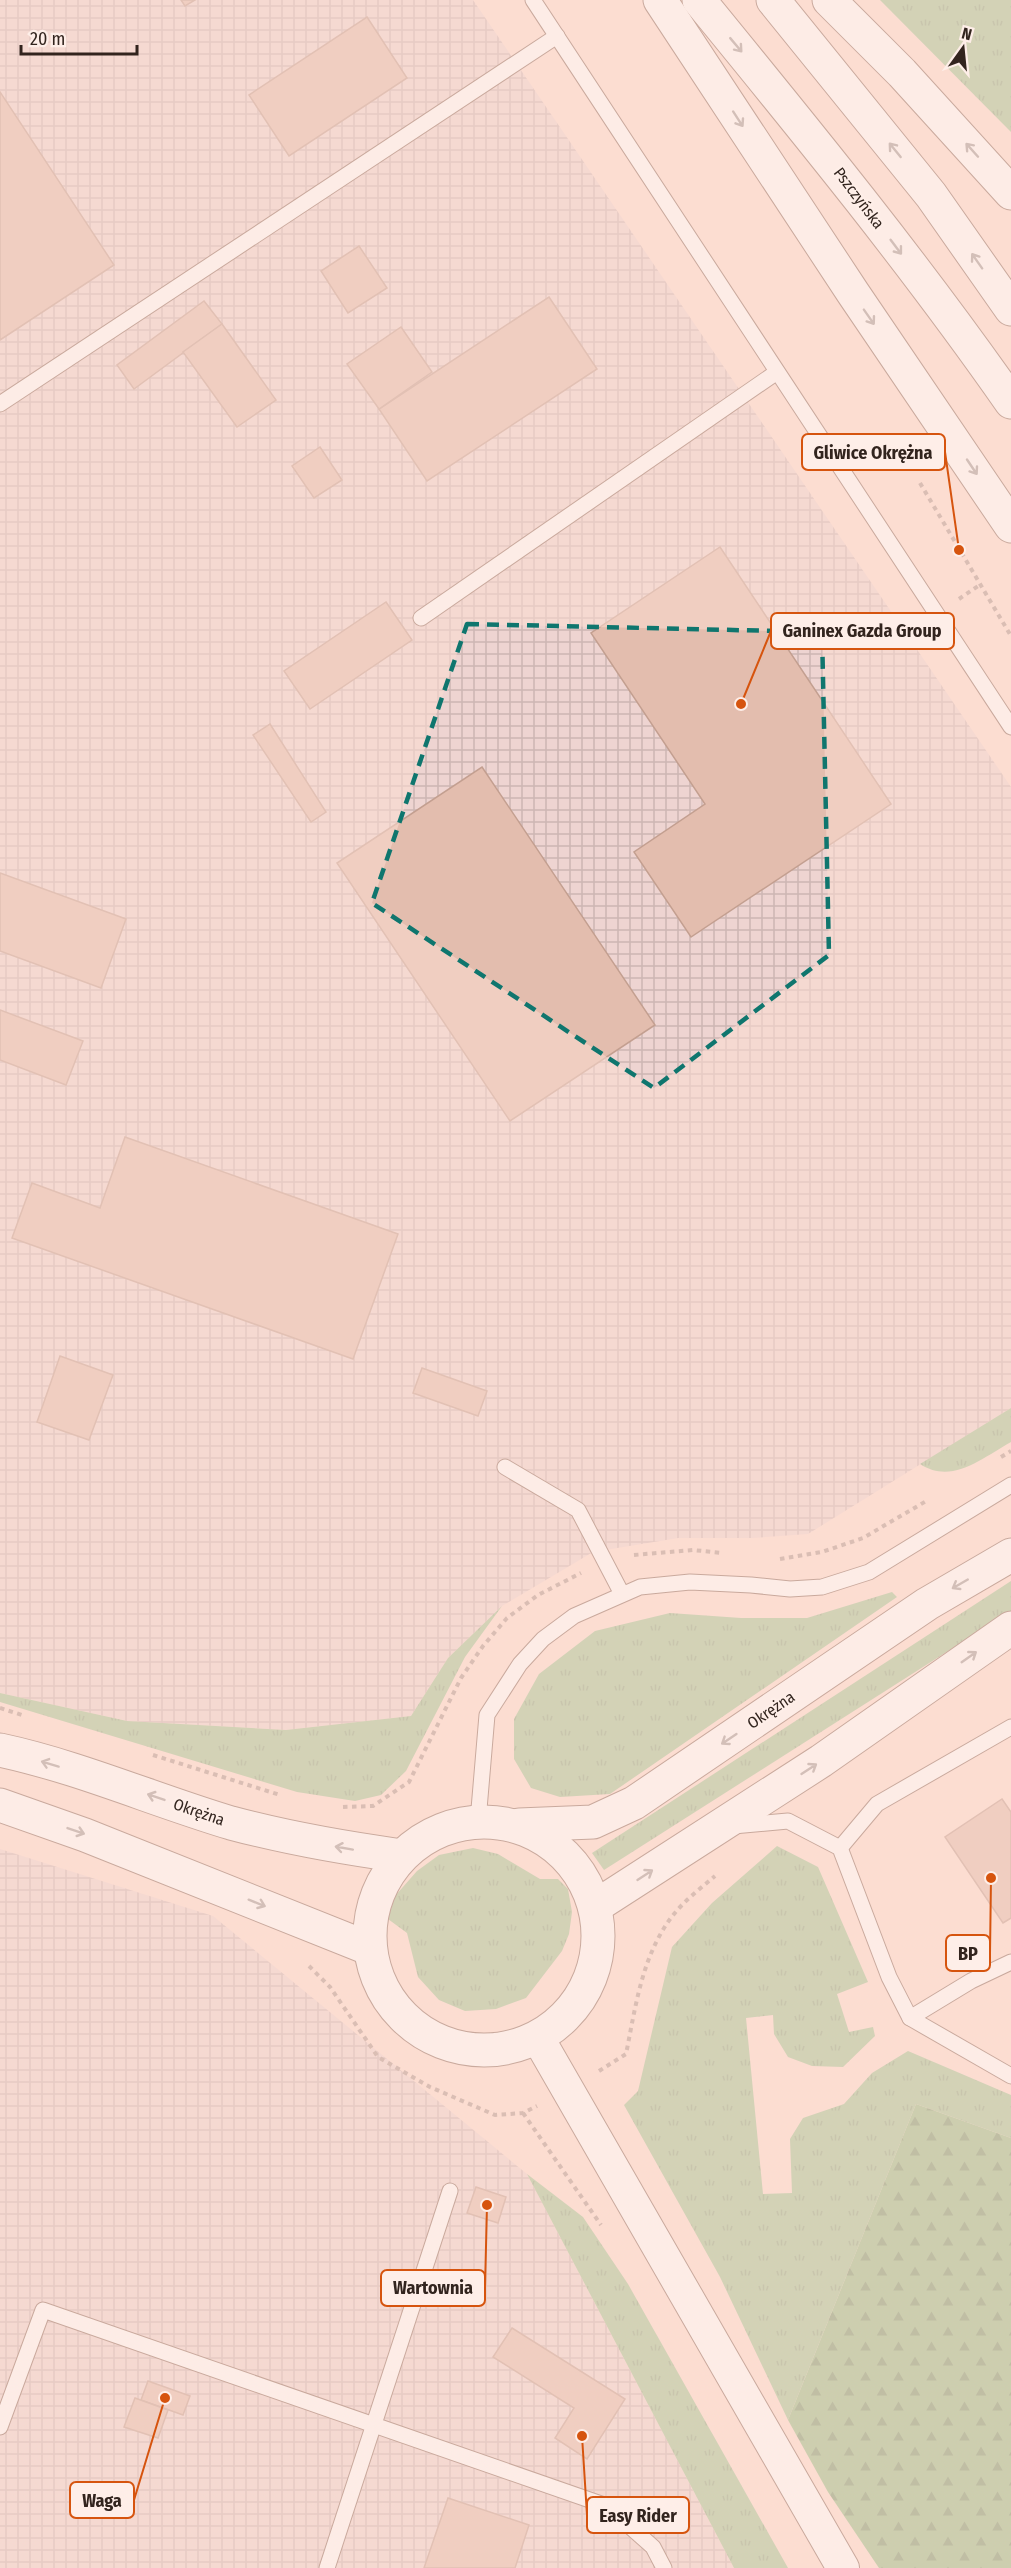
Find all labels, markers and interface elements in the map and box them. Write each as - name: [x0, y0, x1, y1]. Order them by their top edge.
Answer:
- scale bar: [21, 18, 136, 56]
- north arrow: [933, 18, 993, 78]
- text: N: [960, 24, 974, 44]
- text: 20 m: [30, 28, 65, 50]
- one-way arrow: [729, 37, 743, 52]
- one-way arrow: [733, 110, 745, 127]
- one-way arrow: [888, 142, 901, 158]
- one-way arrow: [965, 143, 979, 158]
- street label: Pszczyńska: [830, 164, 888, 232]
- one-way arrow: [890, 239, 903, 255]
- one-way arrow: [971, 254, 983, 270]
- one-way arrow: [863, 308, 875, 325]
- callout: Gliwice Okrężna: [802, 434, 945, 470]
- text: Gliwice Okrężna: [813, 442, 933, 464]
- one-way arrow: [966, 458, 978, 475]
- callout: Ganinex Gazda Group: [771, 613, 954, 649]
- text: Ganinex Gazda Group: [782, 620, 942, 642]
- one-way arrow: [952, 1579, 970, 1590]
- one-way arrow: [960, 1651, 977, 1663]
- street label: Okrężna: [744, 1687, 798, 1733]
- one-way arrow: [721, 1733, 737, 1745]
- one-way arrow: [41, 1758, 60, 1769]
- one-way arrow: [800, 1763, 817, 1775]
- one-way arrow: [147, 1791, 166, 1802]
- street label: Okrężna: [171, 1794, 227, 1830]
- one-way arrow: [66, 1827, 85, 1838]
- one-way arrow: [334, 1842, 354, 1853]
- one-way arrow: [636, 1868, 653, 1880]
- one-way arrow: [247, 1898, 266, 1909]
- callout: BP: [946, 1935, 990, 1971]
- text: BP: [958, 1943, 978, 1965]
- callout: Wartownia: [381, 2270, 485, 2306]
- text: Wartownia: [393, 2277, 473, 2299]
- callout: Waga: [70, 2482, 134, 2518]
- text: Waga: [82, 2490, 122, 2512]
- callout: Easy Rider: [587, 2497, 689, 2533]
- text: Easy Rider: [599, 2505, 677, 2527]

